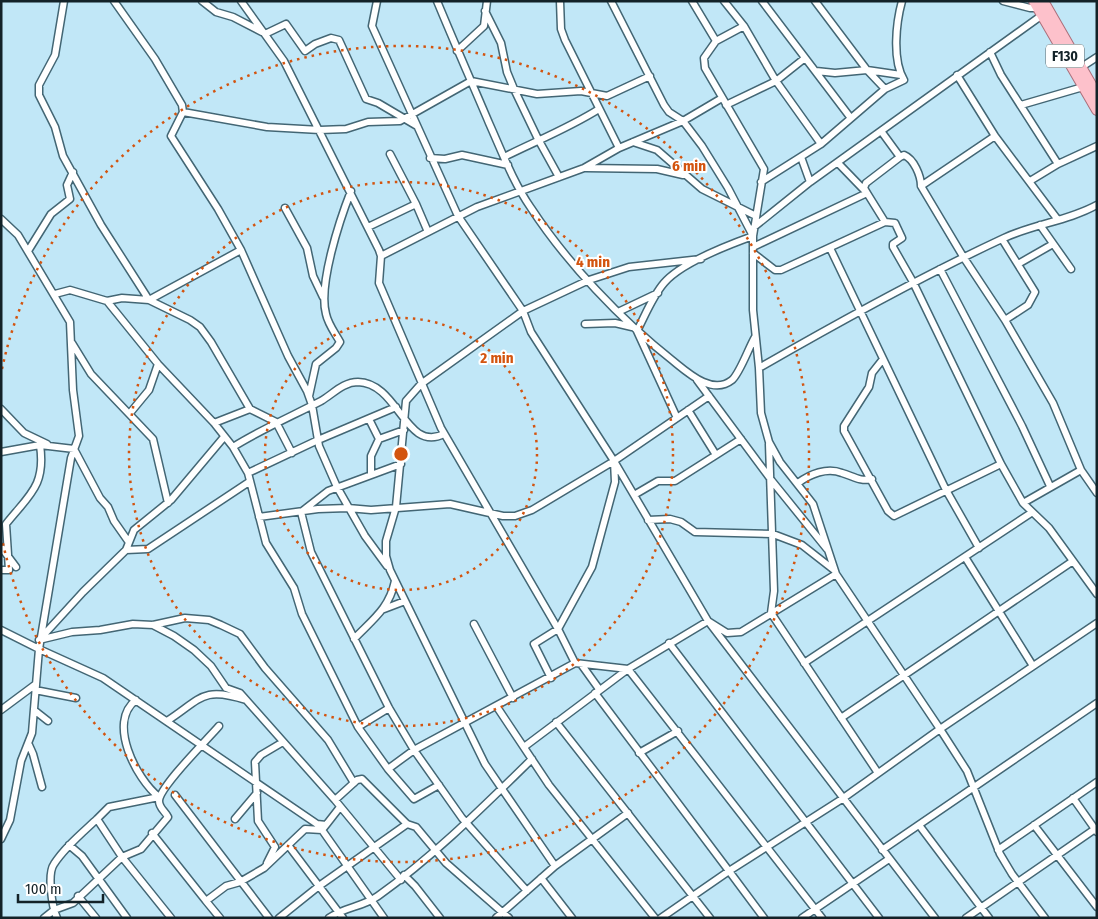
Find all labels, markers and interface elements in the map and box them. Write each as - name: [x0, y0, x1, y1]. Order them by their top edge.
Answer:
- road number: F130: [1046, 44, 1084, 68]
- text: 6 min: [672, 157, 706, 175]
- text: 4 min: [576, 253, 610, 271]
- text: 2 min: [479, 349, 514, 367]
- centre of rings: [392, 445, 410, 463]
- scale bar: [18, 872, 102, 904]
- text: 100 m: [25, 880, 62, 898]

